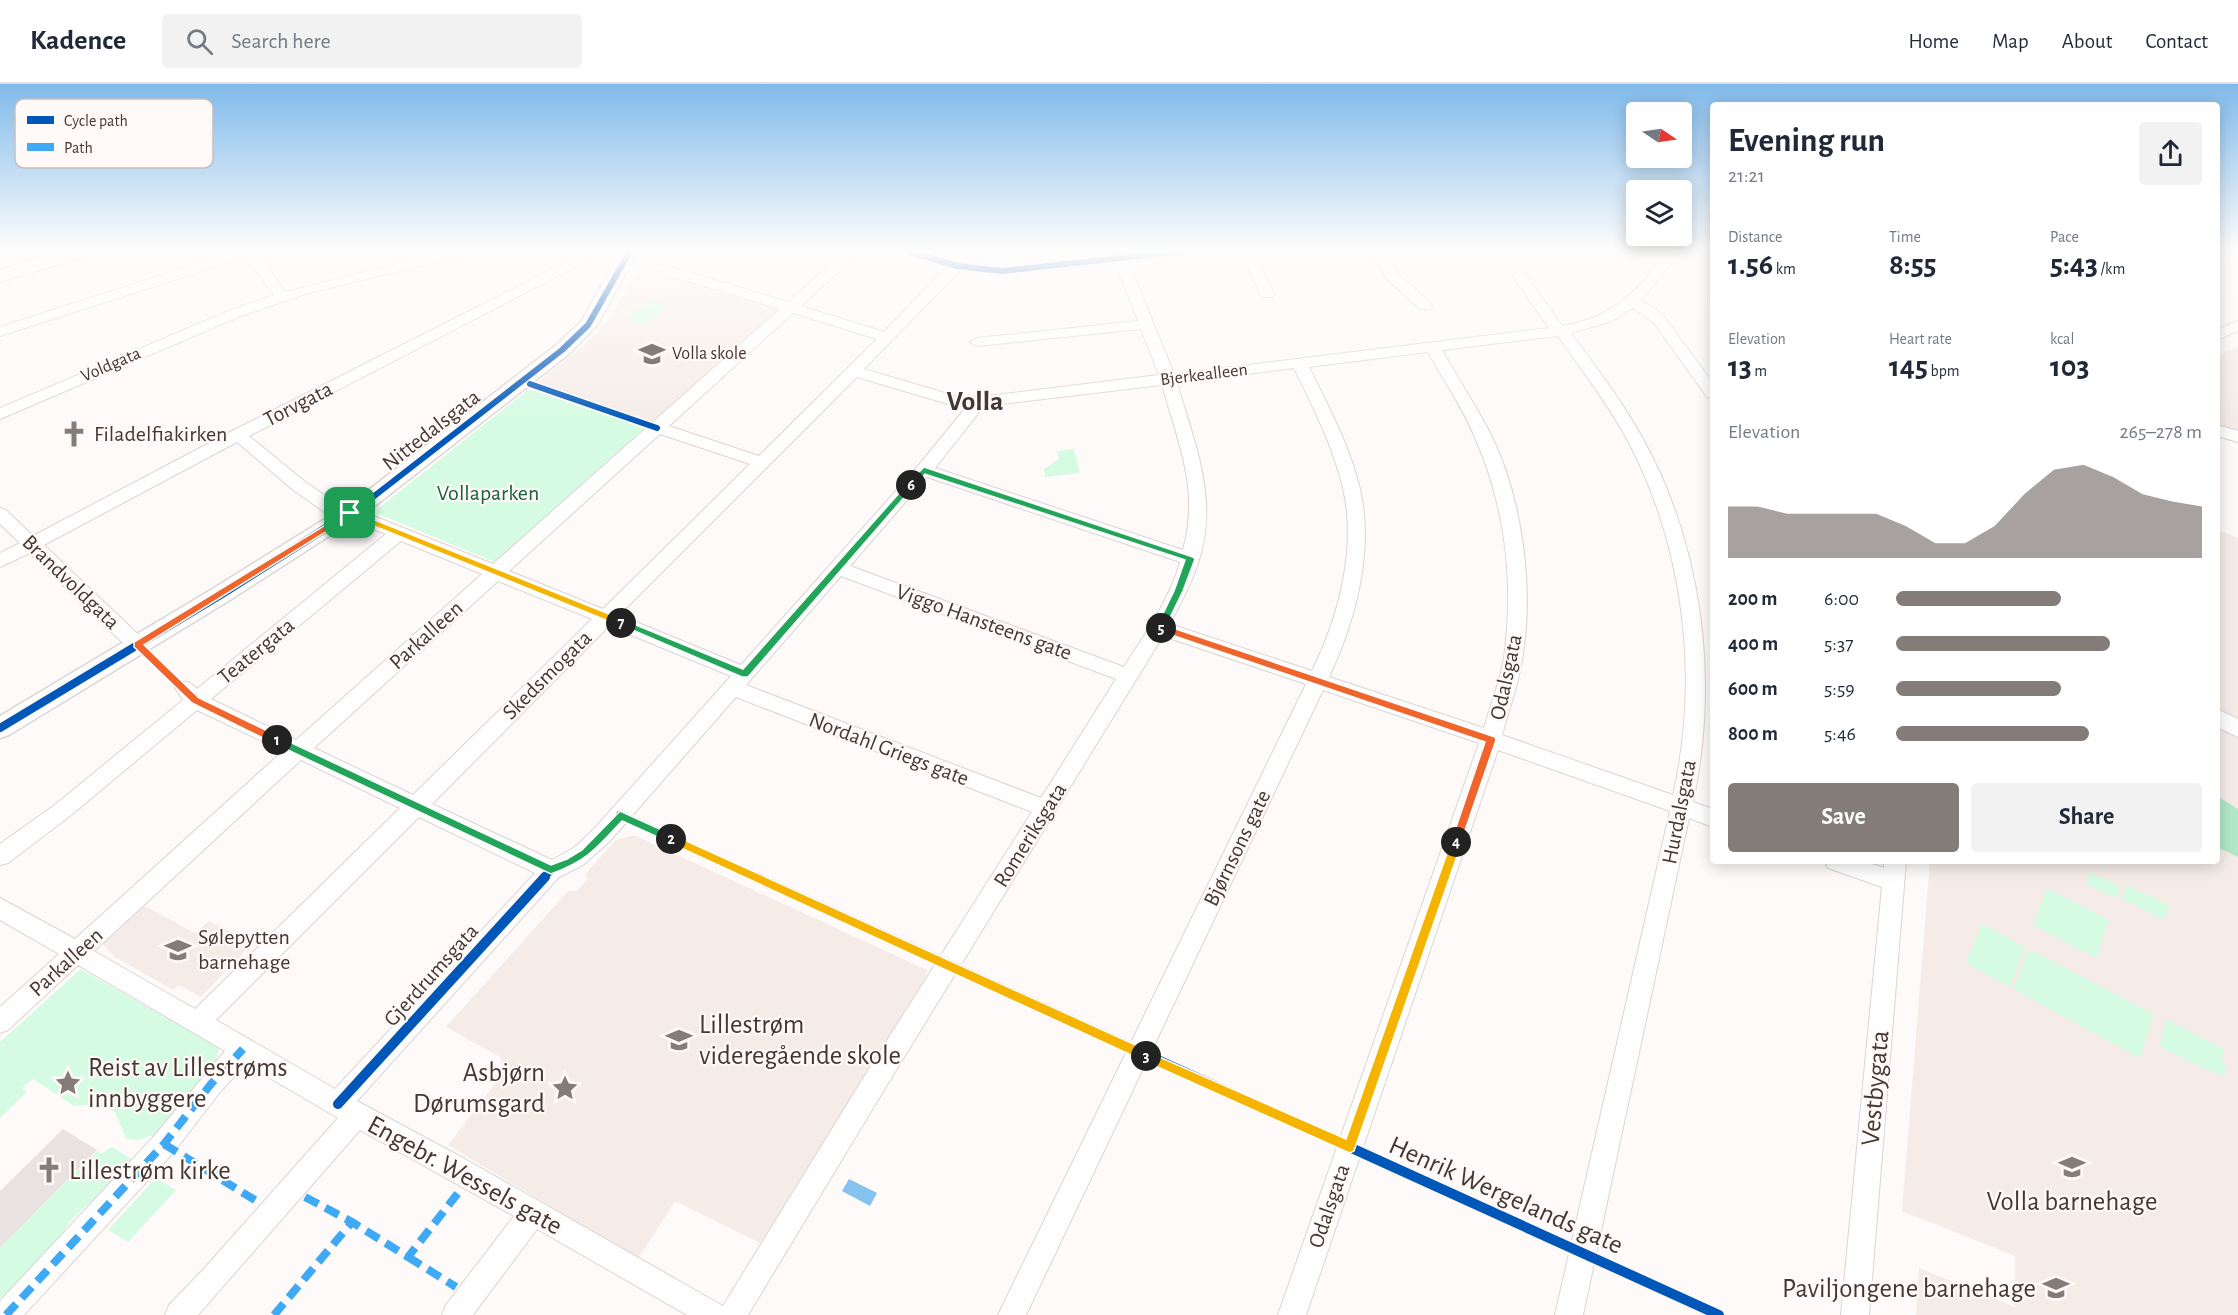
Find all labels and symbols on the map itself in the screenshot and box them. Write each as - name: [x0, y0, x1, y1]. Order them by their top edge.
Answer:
- legend: [15, 99, 213, 168]
- north arrow: [1626, 102, 1692, 168]
- text: Cycle path: [64, 113, 128, 130]
- text: Path: [64, 140, 93, 156]
- school or university icon: Volla skole: [637, 339, 667, 369]
- street label: Voldgata: [79, 344, 143, 386]
- place label: Volla skole: [672, 345, 747, 363]
- street label: Bjerkealleen: [1159, 361, 1249, 389]
- street label: Torvgata: [260, 377, 336, 431]
- street label: Nittedalsgata: [378, 385, 484, 475]
- district label: Volla: [946, 388, 1004, 416]
- church icon: Filadelfiakirken: [59, 419, 89, 449]
- place label: Filadelfiakirken: [94, 423, 227, 445]
- pin: 6: [896, 470, 926, 500]
- park label: Vollaparken: [437, 482, 539, 504]
- pin: [324, 487, 375, 538]
- street label: Brandvoldgata: [18, 530, 124, 634]
- street label: Viggo Hansteens gate: [893, 580, 1075, 664]
- street label: Parkalleen: [385, 597, 467, 673]
- pin: 7: [606, 608, 636, 638]
- pin: 5: [1146, 613, 1176, 643]
- street label: Teatergata: [214, 614, 298, 688]
- street label: Skedsmogata: [498, 626, 596, 724]
- street label: Odalsgata: [1486, 632, 1526, 722]
- street label: Nordahl Griegs gate: [806, 708, 972, 790]
- pin: 1: [262, 725, 292, 755]
- street label: Hurdalsgata: [1658, 758, 1700, 866]
- street label: Romeriksgata: [989, 779, 1071, 891]
- street label: Bjørnsons gate: [1199, 787, 1275, 909]
- pin: 2: [656, 824, 686, 854]
- pin: 4: [1441, 827, 1471, 857]
- street label: Gjerdrumsgata: [380, 920, 482, 1030]
- street label: Parkalleen: [25, 924, 107, 1000]
- place label: Sølepytten barnehage: [198, 926, 290, 973]
- school or university icon: Sølepytten barnehage: [163, 935, 193, 965]
- place label: Lillestrøm videregående skole: [699, 1011, 901, 1069]
- school or university icon: Lillestrøm videregående skole: [664, 1025, 694, 1055]
- street label: Vestbygata: [1857, 1029, 1894, 1147]
- pin: 3: [1131, 1041, 1161, 1071]
- place label: Reist av Lillestrøms innbyggere: [88, 1054, 287, 1113]
- place label: Asbjørn Dørumsgard: [413, 1059, 545, 1117]
- place icon: Reist av Lillestrøms innbyggere: [53, 1068, 83, 1098]
- place icon: Asbjørn Dørumsgard: [550, 1073, 580, 1103]
- street label: Engebr. Wessels gate: [363, 1110, 567, 1240]
- street label: Henrik Wergelands gate: [1385, 1131, 1627, 1259]
- school or university icon: Volla barnehage: [2057, 1152, 2087, 1182]
- church icon: Lillestrøm kirke: [34, 1155, 64, 1185]
- place label: Lillestrøm kirke: [69, 1157, 231, 1184]
- street label: Odalsgata: [1304, 1161, 1354, 1251]
- place label: Volla barnehage: [1987, 1188, 2157, 1215]
- school or university icon: Paviljongene barnehage: [2041, 1273, 2071, 1303]
- place label: Paviljongene barnehage: [1782, 1275, 2036, 1303]

